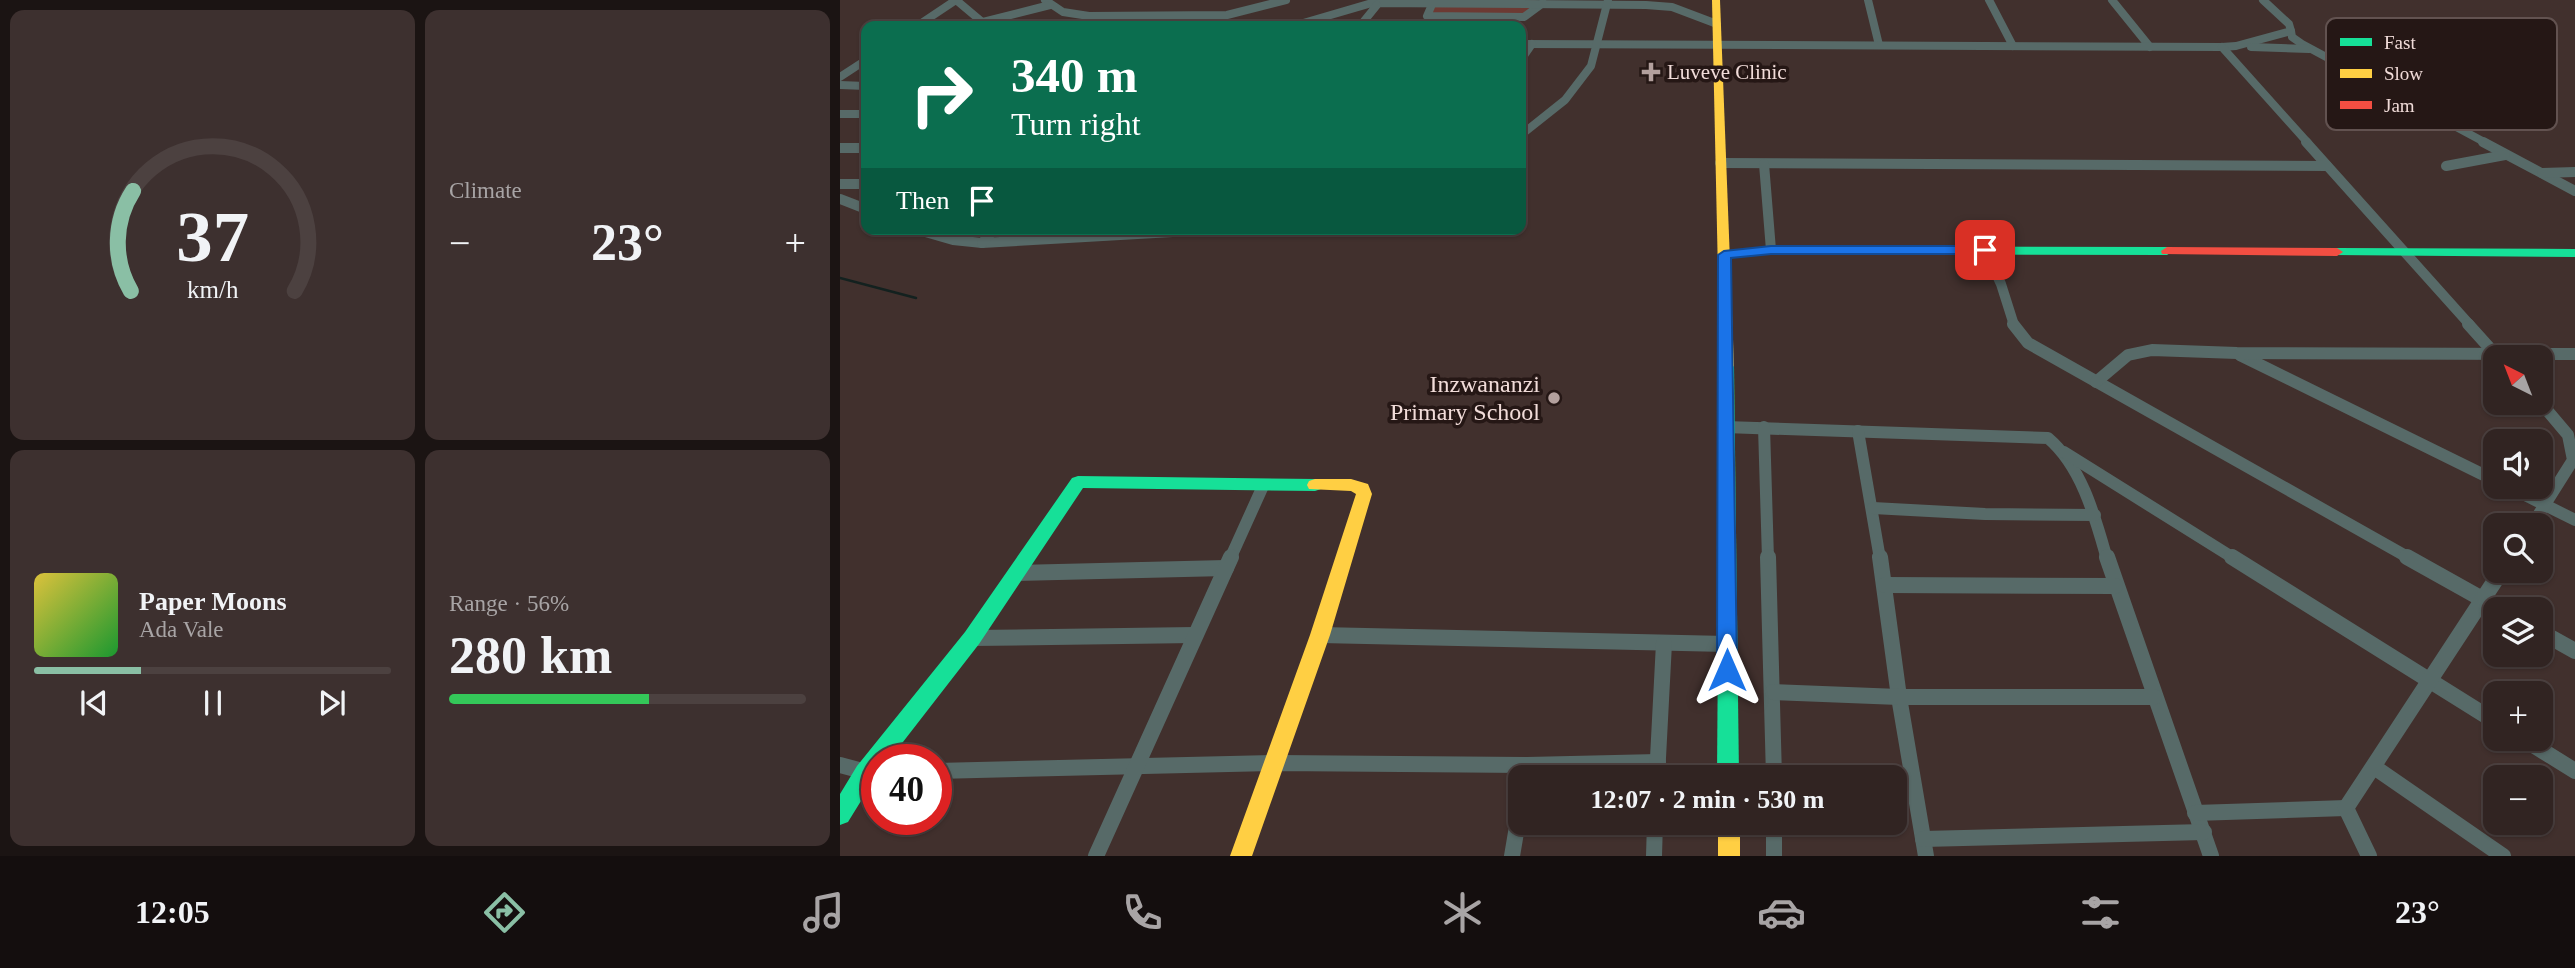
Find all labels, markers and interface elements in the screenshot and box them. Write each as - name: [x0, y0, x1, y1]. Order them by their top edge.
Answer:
- legend: [2326, 18, 2557, 130]
- text: Fast: [2384, 32, 2416, 53]
- text: 340 m: [1011, 48, 1138, 103]
- icon: right: [896, 49, 987, 140]
- place label: Luveve Clinic: [1667, 60, 1787, 84]
- marker: Luveve Clinic: [1641, 62, 1661, 82]
- text: Slow: [2384, 63, 2423, 84]
- text: Jam: [2384, 95, 2415, 116]
- text: Turn right: [1011, 106, 1141, 142]
- text: Climate: [449, 178, 522, 203]
- icon: arrive: [963, 182, 1001, 220]
- text: Then: [896, 186, 949, 215]
- text: 37: [176, 196, 249, 277]
- text: 23°: [591, 214, 664, 271]
- pin: [1955, 220, 2015, 280]
- text: −: [449, 222, 470, 264]
- text: +: [785, 222, 806, 264]
- icon: arrive: [1966, 231, 2004, 269]
- text: km/h: [187, 276, 239, 303]
- north arrow: [2483, 345, 2553, 415]
- map controls: [2483, 345, 2553, 835]
- place label: Inzwananzi Primary School: [1390, 371, 1540, 425]
- marker: Inzwananzi Primary School: [1546, 390, 1562, 406]
- button: sound: [2483, 429, 2553, 499]
- button: search: [2483, 513, 2553, 583]
- text: Paper Moons: [139, 587, 287, 616]
- text: Range · 56%: [449, 591, 569, 616]
- button: layers: [2483, 597, 2553, 667]
- text: Ada Vale: [139, 617, 224, 642]
- text: 280 km: [449, 627, 612, 684]
- position arrow: [1690, 633, 1764, 707]
- button: +: [2483, 681, 2553, 751]
- icon: previous: [75, 684, 113, 722]
- icon: pause: [194, 684, 232, 722]
- icon: next: [313, 684, 351, 722]
- speed limit sign: 40: [861, 744, 952, 835]
- button: −: [2483, 765, 2553, 835]
- text: 12:07 · 2 min · 530 m: [1591, 785, 1825, 814]
- icon: directions: [480, 888, 529, 937]
- icon: music: [799, 888, 848, 937]
- icon: phone: [1118, 888, 1167, 937]
- icon: climate: [1438, 888, 1487, 937]
- icon: car: [1757, 888, 1806, 937]
- icon: filters: [2076, 888, 2125, 937]
- text: 12:05: [135, 894, 210, 930]
- text: 23°: [2395, 894, 2440, 930]

